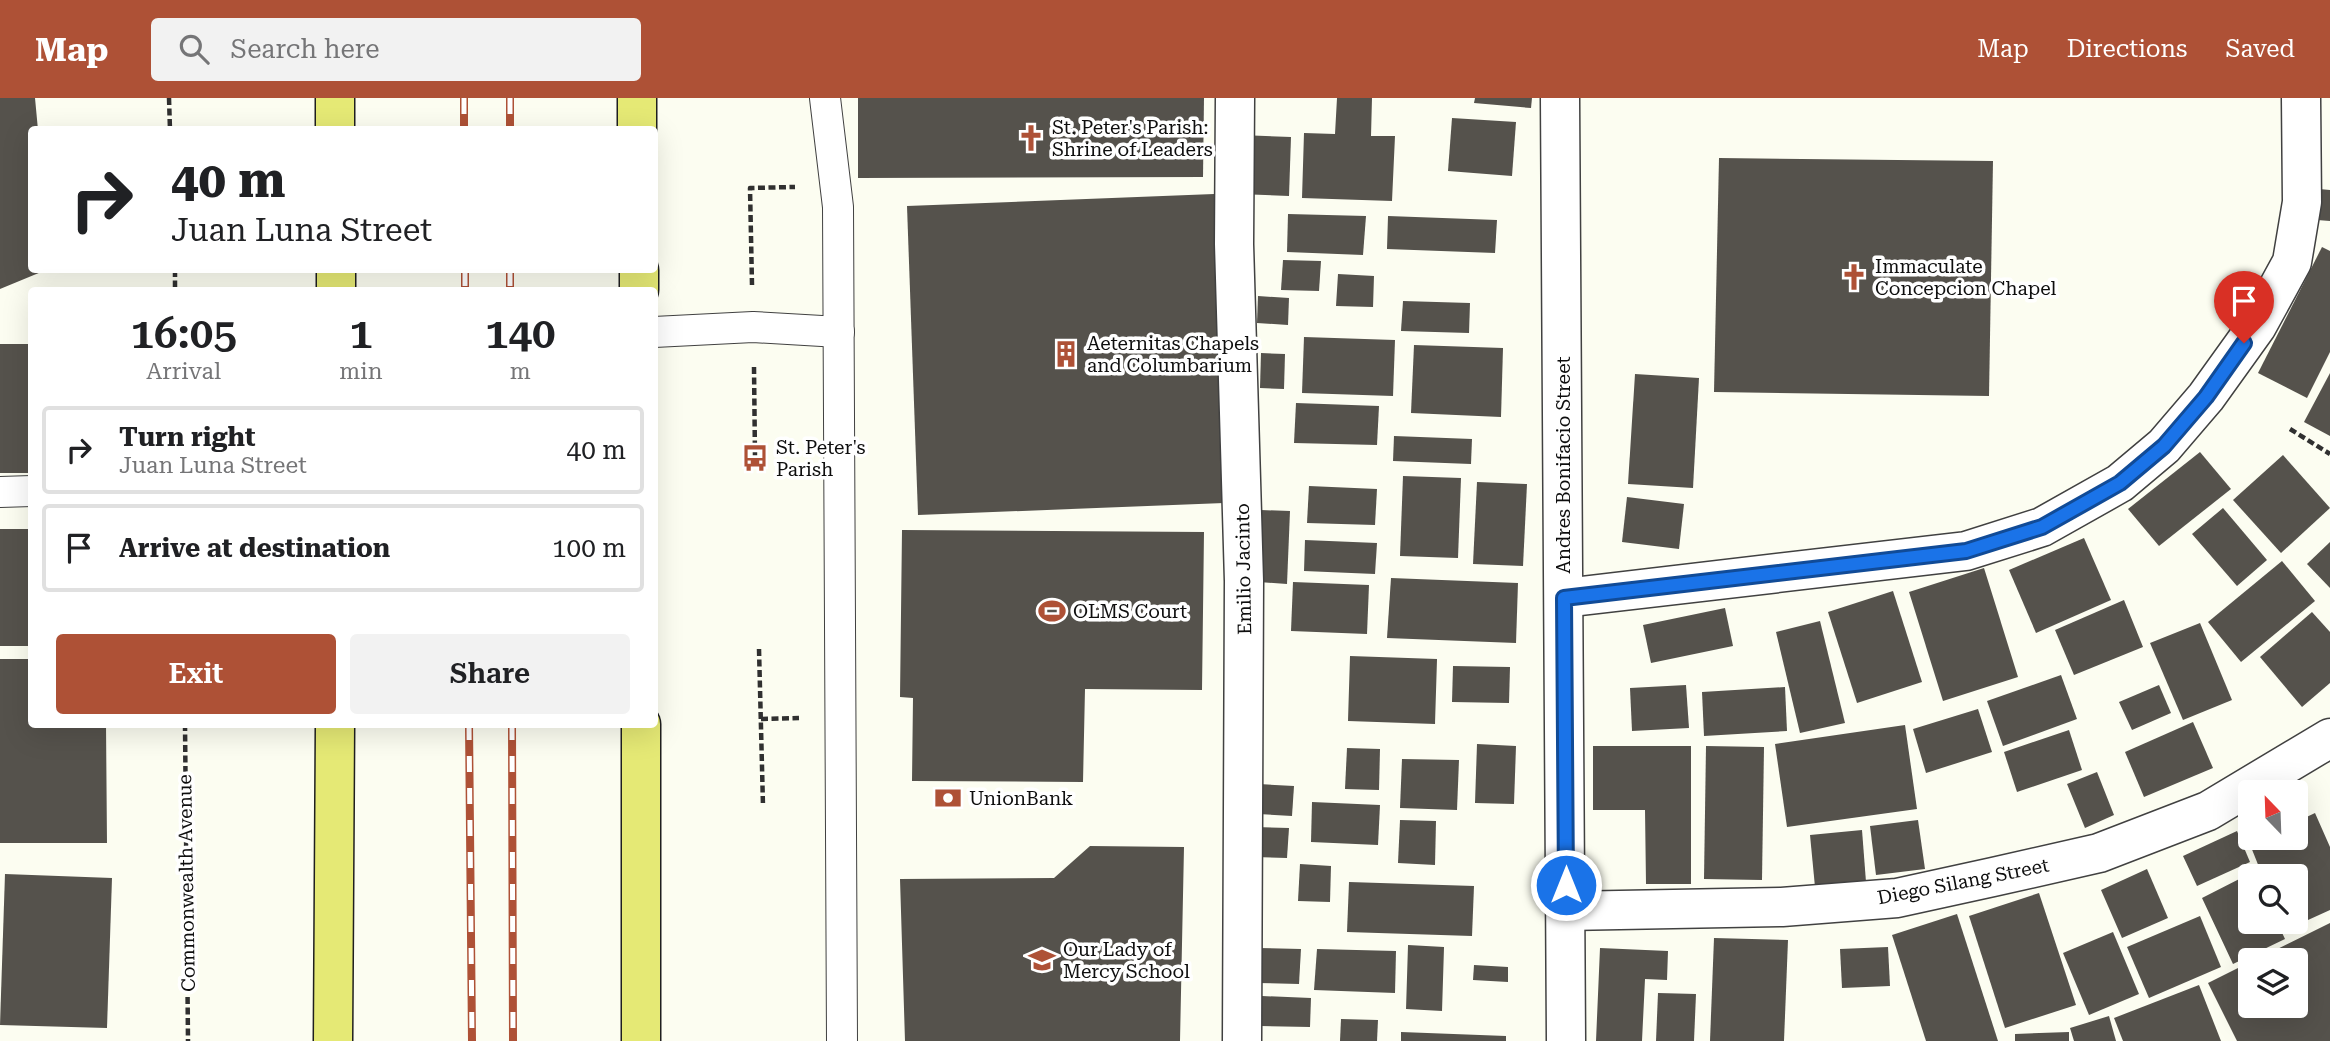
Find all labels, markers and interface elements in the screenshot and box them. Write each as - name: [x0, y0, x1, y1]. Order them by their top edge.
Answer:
- search box: [151, 18, 641, 81]
- text: Map: [35, 30, 109, 69]
- icon: search: [175, 30, 213, 68]
- text: Search here: [231, 34, 380, 64]
- text: Map: [1977, 35, 2029, 63]
- text: Directions: [2067, 35, 2187, 63]
- text: Saved: [2225, 35, 2295, 63]
- place label: St. Peter's Parish: Shrine of Leaders: [1052, 116, 1213, 161]
- church icon: St. Peter's Parish: Shrine of Leaders: [1016, 123, 1046, 153]
- text: 40 m: [171, 152, 286, 209]
- icon: right: [56, 154, 147, 245]
- text: Juan Luna Street: [171, 211, 432, 249]
- place label: Immaculate Concepcion Chapel: [1875, 255, 2056, 300]
- church icon: Immaculate Concepcion Chapel: [1839, 262, 1869, 292]
- pin: [2214, 271, 2274, 343]
- icon: arrive: [2225, 282, 2263, 320]
- text: 16:05: [130, 309, 237, 358]
- text: 1: [349, 309, 373, 358]
- text: 140: [485, 309, 556, 358]
- place label: Aeternitas Chapels and Columbarium: [1087, 332, 1259, 377]
- building icon: Aeternitas Chapels and Columbarium: [1051, 339, 1081, 369]
- street label: Andres Bonifacio Street: [1552, 356, 1575, 574]
- text: Arrival: [146, 358, 221, 385]
- text: min: [339, 358, 383, 385]
- text: m: [510, 358, 531, 385]
- text: Turn right: [119, 422, 255, 452]
- icon: right: [60, 431, 98, 469]
- text: 40 m: [567, 435, 626, 465]
- place label: St. Peter's Parish: [776, 436, 866, 481]
- bus stop icon: St. Peter's Parish: [740, 443, 770, 473]
- text: Juan Luna Street: [119, 452, 307, 479]
- street label: Emilio Jacinto: [1231, 503, 1256, 635]
- icon: arrive: [60, 529, 98, 567]
- text: Arrive at destination: [119, 533, 390, 563]
- text: 100 m: [552, 533, 626, 563]
- sports icon: OLMS Court: [1037, 596, 1067, 626]
- place label: OLMS Court: [1073, 600, 1187, 623]
- button: Exit: [56, 634, 336, 714]
- button: Share: [350, 634, 630, 714]
- street label: Commonwealth Avenue: [173, 774, 200, 992]
- north arrow: [2238, 780, 2308, 850]
- map controls: [2238, 780, 2308, 1018]
- bank icon: UnionBank: [933, 783, 963, 813]
- place label: UnionBank: [969, 787, 1073, 810]
- position arrow: [1529, 848, 1603, 922]
- street label: Diego Silang Street: [1875, 854, 2051, 909]
- button: search: [2238, 864, 2308, 934]
- place label: Our Lady of Mercy School: [1063, 938, 1190, 983]
- school or university icon: Our Lady of Mercy School: [1027, 945, 1057, 975]
- button: layers: [2238, 948, 2308, 1018]

